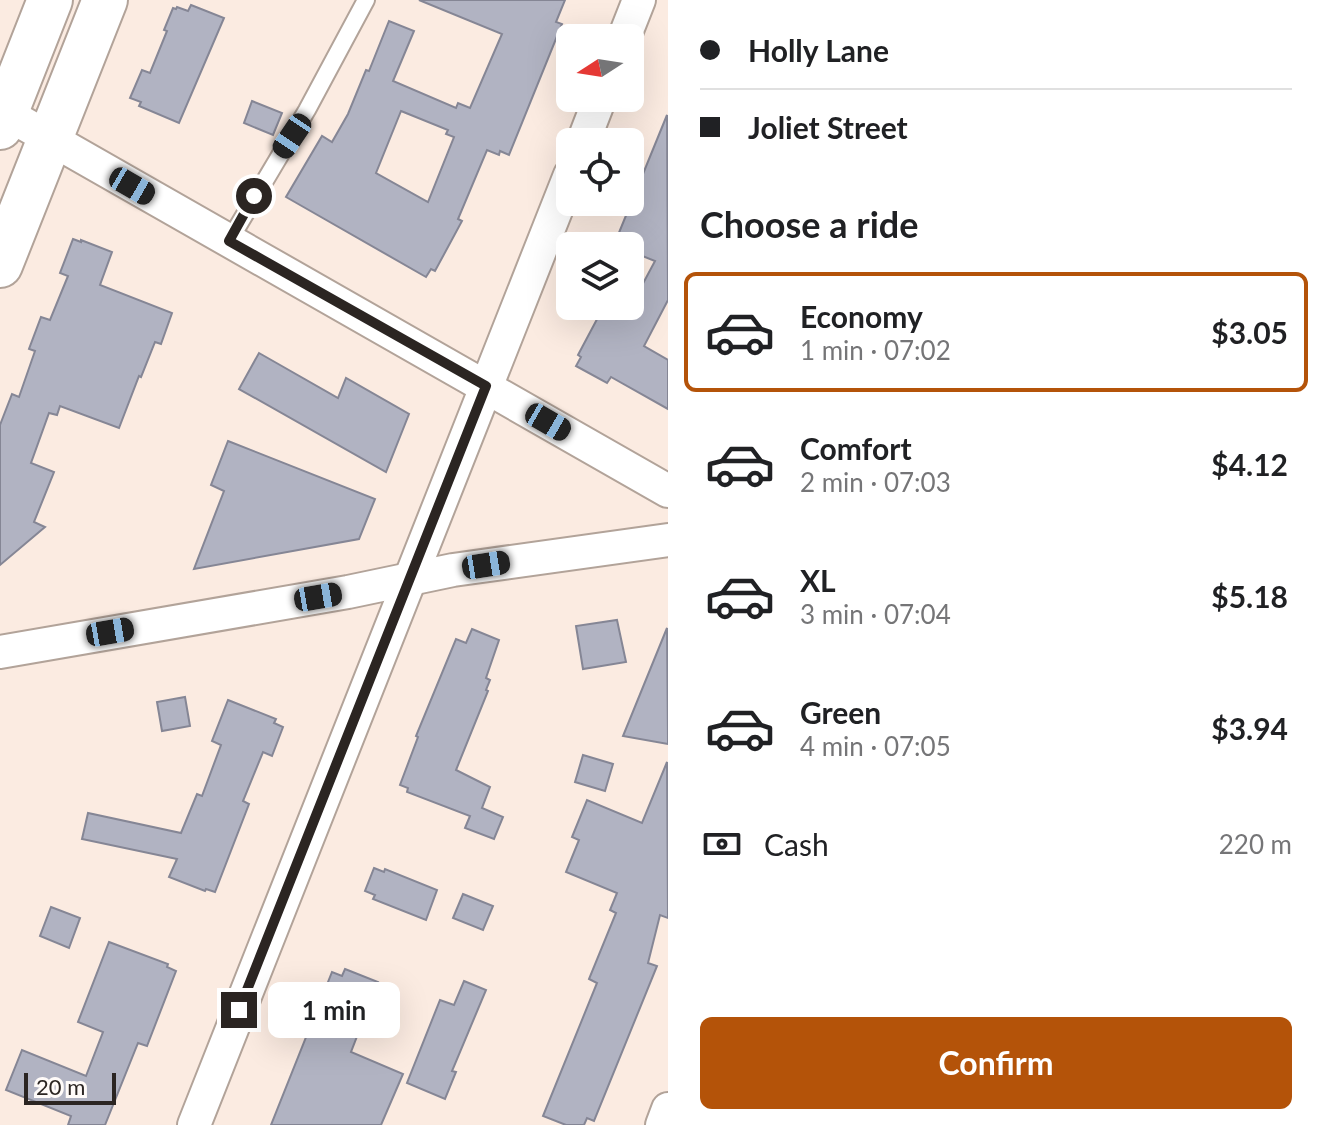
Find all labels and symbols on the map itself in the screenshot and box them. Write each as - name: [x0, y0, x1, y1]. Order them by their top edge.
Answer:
- north arrow: [556, 24, 644, 112]
- car: [269, 109, 315, 163]
- car: [105, 164, 159, 208]
- route start: [236, 178, 272, 214]
- car: [521, 400, 575, 444]
- car: [460, 549, 512, 581]
- car: [292, 581, 344, 613]
- car: [84, 616, 136, 648]
- callout: 1 min: [267, 982, 399, 1038]
- route end: [221, 992, 257, 1028]
- scale bar: [24, 1069, 116, 1105]

